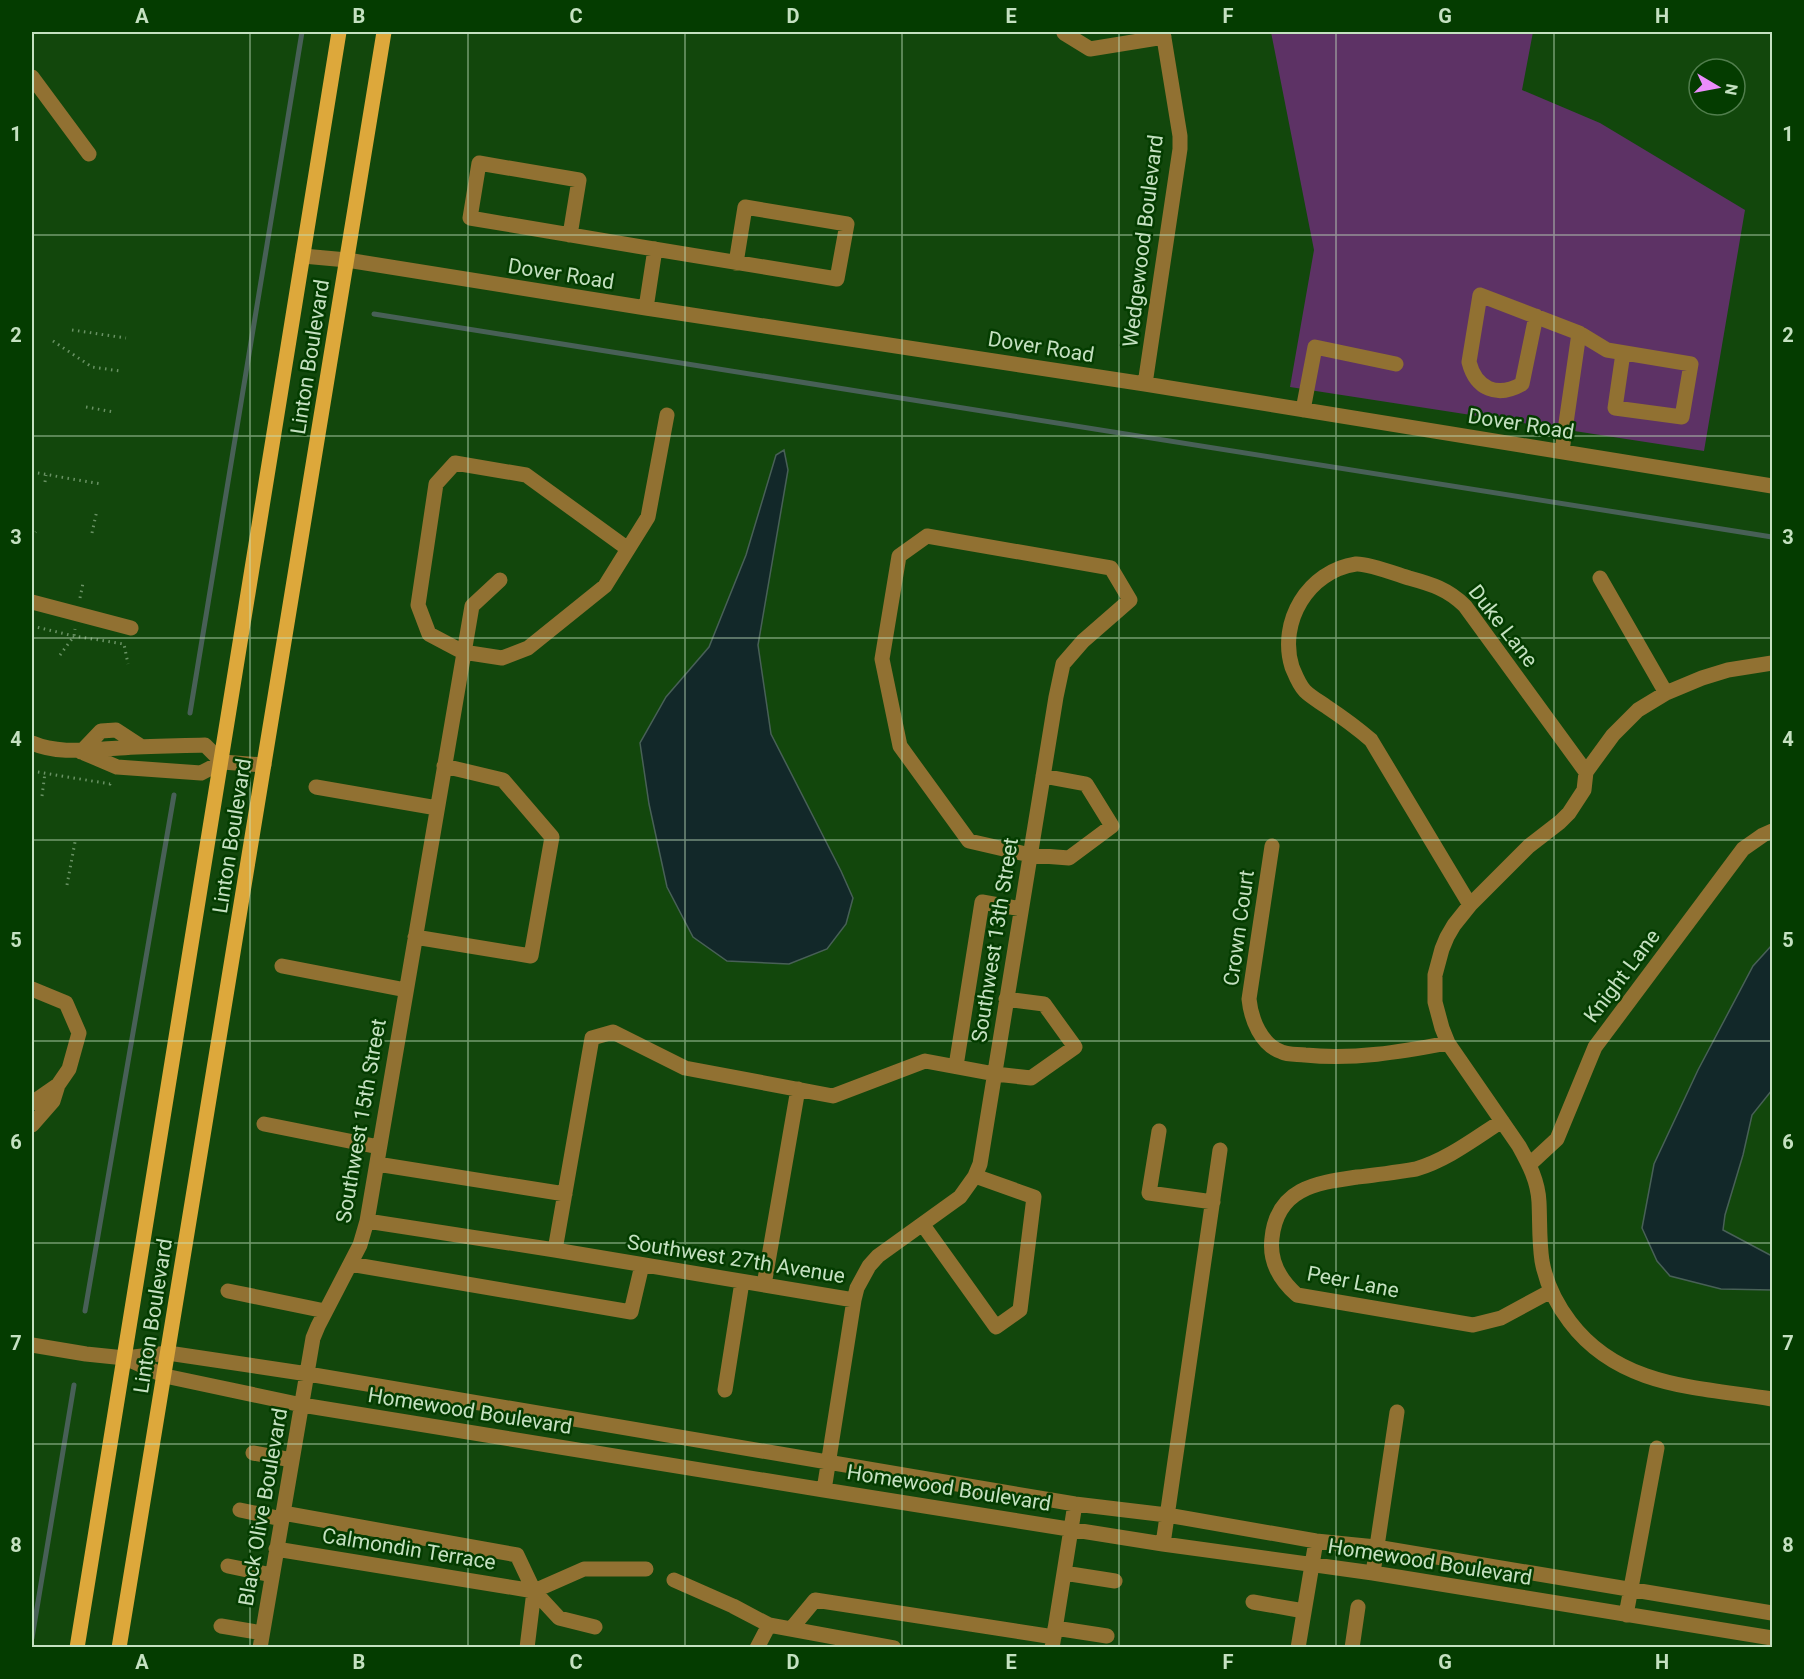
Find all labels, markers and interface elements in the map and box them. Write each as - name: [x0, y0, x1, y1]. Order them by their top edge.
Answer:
- text: A: [135, 4, 149, 28]
- text: B: [353, 4, 365, 28]
- text: C: [569, 4, 583, 28]
- text: D: [787, 4, 800, 28]
- text: E: [1005, 4, 1017, 28]
- text: F: [1223, 4, 1234, 28]
- text: G: [1438, 4, 1452, 28]
- text: H: [1655, 4, 1669, 28]
- north arrow: [1687, 57, 1747, 117]
- text: N: [1721, 82, 1742, 97]
- text: 1: [10, 122, 22, 146]
- text: 1: [1782, 122, 1794, 146]
- street label: Wedgewood Boulevard: [1118, 133, 1168, 349]
- street label: Dover Road: [506, 254, 616, 294]
- street label: Linton Boulevard: [286, 278, 334, 436]
- text: 2: [10, 323, 22, 347]
- text: 2: [1782, 323, 1794, 347]
- street label: Dover Road: [986, 327, 1096, 367]
- street label: Dover Road: [1466, 404, 1576, 444]
- text: 3: [10, 525, 22, 549]
- text: 3: [1782, 525, 1794, 549]
- street label: Duke Lane: [1463, 580, 1543, 672]
- text: 4: [10, 727, 22, 751]
- text: 4: [1782, 727, 1794, 751]
- street label: Linton Boulevard: [208, 757, 256, 915]
- street label: Southwest 13th Street: [967, 836, 1023, 1044]
- street label: Crown Court: [1219, 868, 1259, 988]
- street label: Knight Lane: [1579, 925, 1665, 1027]
- text: 5: [10, 928, 22, 952]
- text: 5: [1782, 928, 1794, 952]
- street label: Southwest 15th Street: [331, 1017, 391, 1225]
- text: 6: [10, 1130, 22, 1154]
- text: 6: [1782, 1130, 1794, 1154]
- street label: Southwest 27th Avenue: [625, 1230, 847, 1288]
- street label: Linton Boulevard: [129, 1237, 177, 1395]
- street label: Peer Lane: [1305, 1261, 1401, 1303]
- text: 7: [10, 1331, 22, 1355]
- text: 7: [1782, 1331, 1794, 1355]
- street label: Homewood Boulevard: [366, 1383, 574, 1439]
- street label: Black Olive Boulevard: [234, 1406, 292, 1608]
- street label: Homewood Boulevard: [845, 1460, 1053, 1516]
- street label: Calmondin Terrace: [320, 1523, 498, 1575]
- text: 8: [10, 1533, 22, 1557]
- text: 8: [1782, 1533, 1794, 1557]
- street label: Homewood Boulevard: [1326, 1534, 1534, 1590]
- text: A: [135, 1650, 149, 1674]
- text: B: [353, 1650, 365, 1674]
- text: C: [569, 1650, 583, 1674]
- text: D: [787, 1650, 800, 1674]
- text: E: [1005, 1650, 1017, 1674]
- text: F: [1223, 1650, 1234, 1674]
- text: G: [1438, 1650, 1452, 1674]
- text: H: [1655, 1650, 1669, 1674]

